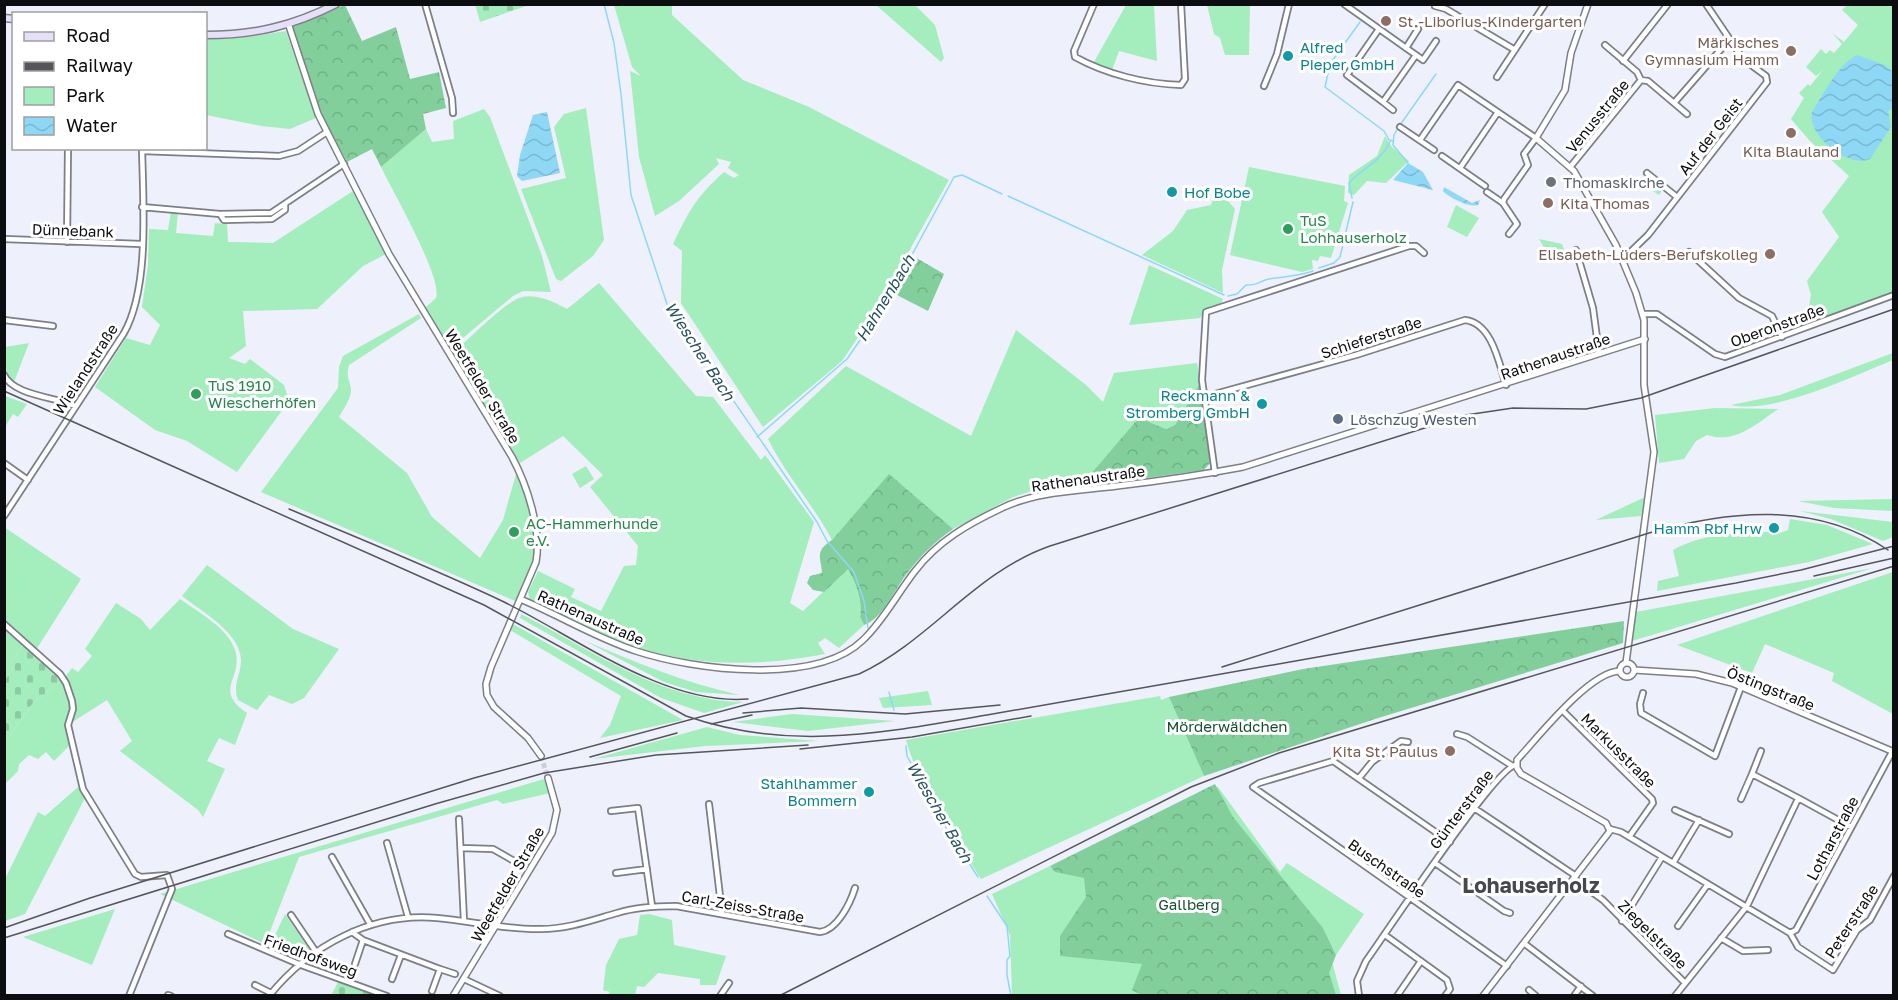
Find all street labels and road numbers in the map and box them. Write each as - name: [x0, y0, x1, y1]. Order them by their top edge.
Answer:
- street label: Venusstraße: [1562, 75, 1632, 156]
- street label: Auf der Geist: [1674, 94, 1746, 178]
- street label: Dünnebank: [32, 220, 115, 240]
- street label: Oberonstraße: [1728, 300, 1827, 350]
- street label: Schieferstraße: [1318, 312, 1424, 362]
- street label: Wielandstraße: [49, 320, 121, 418]
- street label: Weetfelder Straße: [442, 326, 524, 447]
- street label: Rathenaustraße: [1498, 329, 1612, 383]
- street label: Rathenaustraße: [1030, 461, 1146, 495]
- street label: Rathenaustraße: [535, 585, 647, 649]
- street label: Östingstraße: [1724, 662, 1818, 714]
- street label: Markusstraße: [1578, 709, 1660, 791]
- street label: Günterstraße: [1425, 765, 1497, 852]
- street label: Lotharstraße: [1802, 793, 1862, 883]
- street label: Weetfelder Straße: [467, 823, 548, 945]
- street label: Buschstraße: [1345, 835, 1429, 901]
- street label: Peterstraße: [1820, 880, 1882, 961]
- street label: Carl-Zeiss-Straße: [680, 886, 806, 926]
- street label: Ziegelstraße: [1615, 896, 1691, 972]
- street label: Friedhofsweg: [262, 930, 360, 980]

